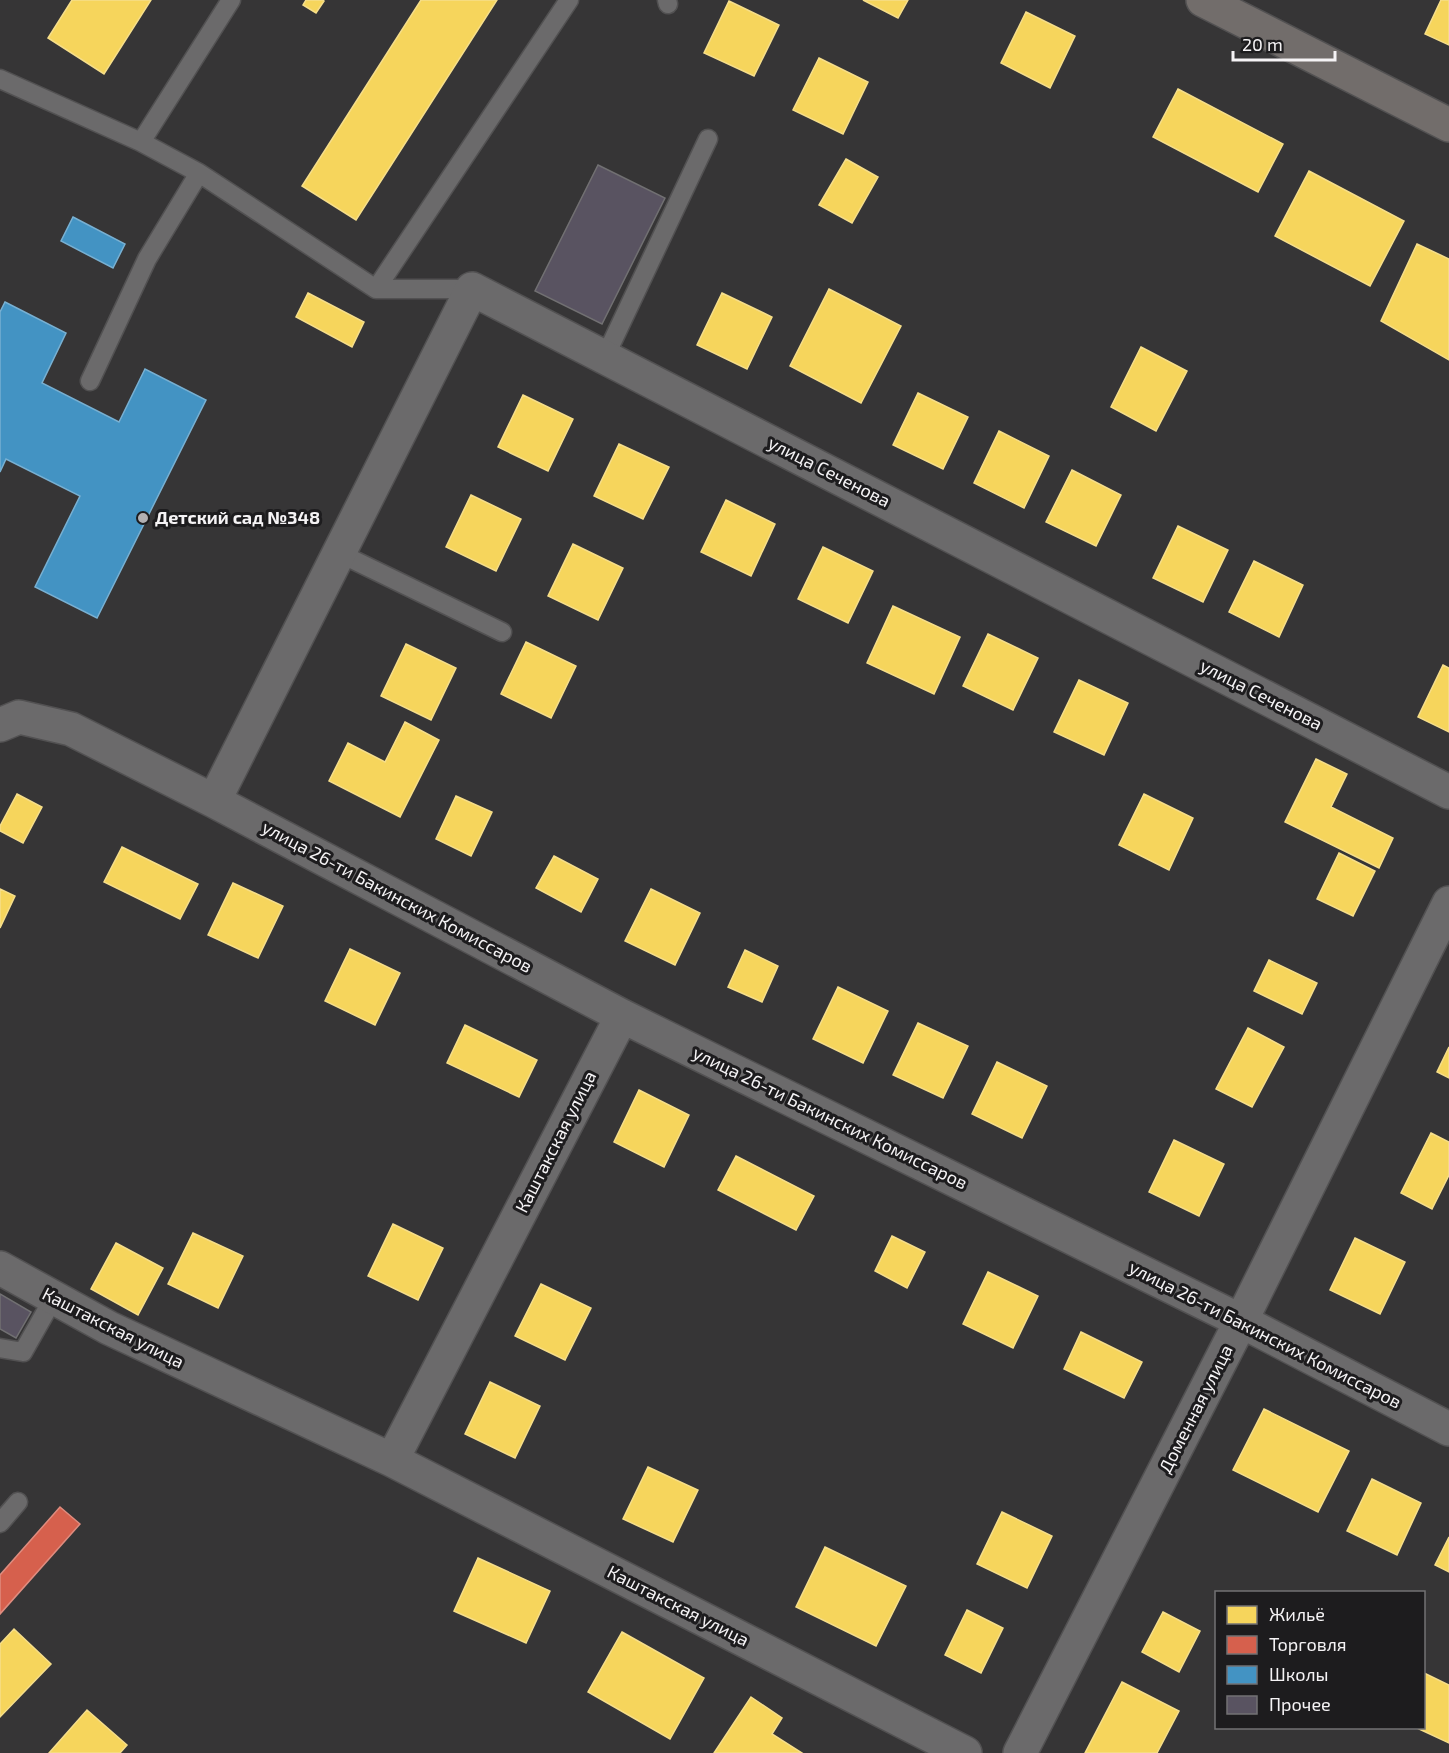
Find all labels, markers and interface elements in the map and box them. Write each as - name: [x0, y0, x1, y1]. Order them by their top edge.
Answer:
- scale bar: [1233, 24, 1335, 62]
- text: 20 m: [1242, 33, 1283, 55]
- street label: улица Сеченова: [765, 431, 894, 511]
- place label: Детский сад №348: [155, 506, 320, 528]
- marker: Детский сад №348: [136, 511, 150, 525]
- street label: улица Сеченова: [1197, 654, 1326, 734]
- street label: улица 26-ти Бакинских Комиссаров: [259, 815, 536, 977]
- street label: улица 26-ти Бакинских Комиссаров: [690, 1041, 971, 1193]
- street label: Каштакская улица: [510, 1067, 600, 1216]
- street label: улица 26-ти Бакинских Комиссаров: [1126, 1256, 1405, 1413]
- street label: Каштакская улица: [39, 1282, 188, 1372]
- street label: Доменная улица: [1153, 1341, 1237, 1476]
- street label: Каштакская улица: [604, 1560, 753, 1650]
- legend: [1215, 1591, 1425, 1729]
- text: Жильё: [1269, 1603, 1325, 1625]
- text: Торговля: [1269, 1633, 1347, 1655]
- text: Школы: [1269, 1663, 1329, 1685]
- text: Прочее: [1269, 1693, 1331, 1715]

